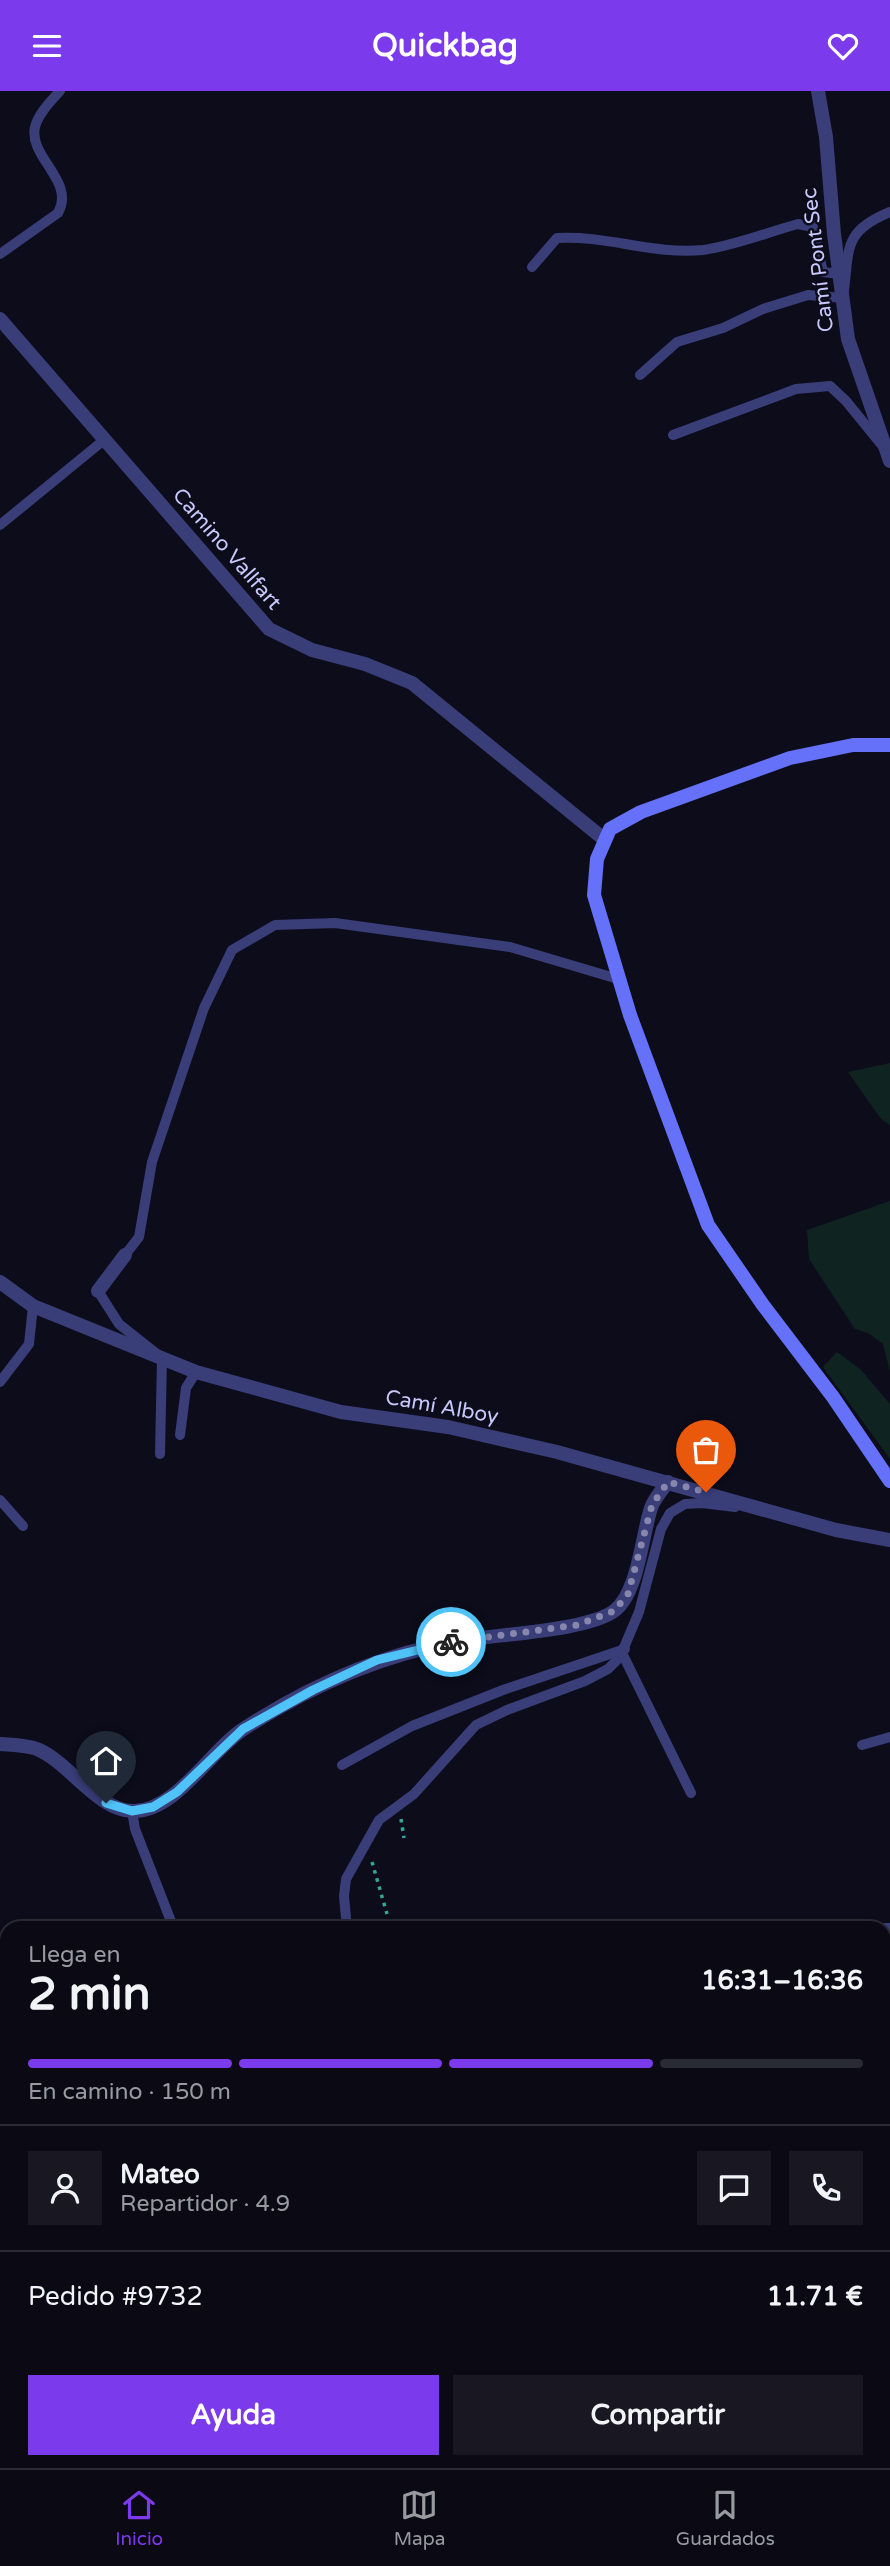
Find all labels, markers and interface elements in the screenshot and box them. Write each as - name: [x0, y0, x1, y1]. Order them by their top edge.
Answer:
- icon: menu: [28, 27, 66, 65]
- text: Quickbag: [372, 27, 518, 65]
- icon: heart: [824, 27, 862, 65]
- street label: Camí Pont Sec: [797, 187, 839, 333]
- street label: Camino Vallfart: [167, 483, 287, 615]
- street label: Camí Alboy: [384, 1385, 500, 1429]
- pin: [676, 1420, 736, 1492]
- icon: bag: [687, 1431, 725, 1469]
- courier: [416, 1607, 486, 1677]
- icon: bike: [432, 1623, 470, 1661]
- pin: [76, 1731, 136, 1803]
- icon: home: [87, 1742, 125, 1780]
- text: Llega en: [28, 1941, 120, 1969]
- text: 16:31–16:36: [701, 1965, 863, 1996]
- text: 2 min: [28, 1967, 151, 2022]
- text: En camino · 150 m: [28, 2078, 231, 2106]
- button: person: [28, 2151, 102, 2225]
- button: chat: [697, 2151, 771, 2225]
- button: phone: [789, 2151, 863, 2225]
- text: Mateo: [120, 2159, 200, 2190]
- text: Repartidor · 4.9: [120, 2190, 290, 2218]
- text: Pedido #9732: [28, 2281, 203, 2312]
- text: 11.71 €: [767, 2281, 863, 2312]
- button: Ayuda: [28, 2375, 439, 2455]
- button: Compartir: [453, 2375, 863, 2455]
- tab: Inicio: [115, 2486, 163, 2550]
- tab: Mapa: [394, 2486, 445, 2550]
- tab: Guardados: [676, 2486, 775, 2550]

